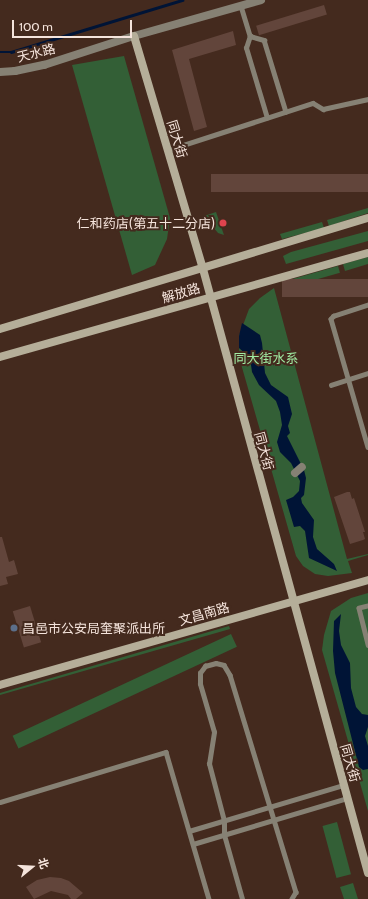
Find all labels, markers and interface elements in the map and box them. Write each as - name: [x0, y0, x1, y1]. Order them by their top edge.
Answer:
- scale bar: [14, 12, 134, 38]
- text: 100 m: [19, 19, 53, 34]
- street label: 天水路: [15, 41, 57, 65]
- street label: 同大街: [164, 118, 190, 160]
- place label: 仁和药店(第五十二分店): [77, 215, 215, 231]
- marker: 仁和药店(第五十二分店): [218, 218, 228, 228]
- street label: 解放路: [160, 280, 202, 306]
- park label: 同大街水系: [234, 350, 298, 366]
- street label: 同大街: [251, 430, 277, 472]
- street label: 文昌南路: [177, 599, 231, 629]
- place label: 昌邑市公安局奎聚派出所: [22, 620, 165, 636]
- marker: 昌邑市公安局奎聚派出所: [9, 623, 19, 633]
- street label: 同大街: [337, 742, 363, 784]
- north arrow: [12, 847, 52, 887]
- text: 北: [35, 856, 52, 871]

